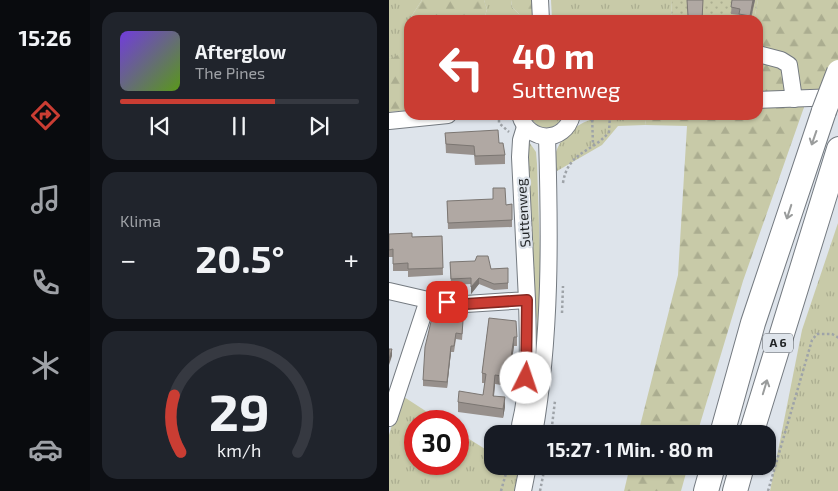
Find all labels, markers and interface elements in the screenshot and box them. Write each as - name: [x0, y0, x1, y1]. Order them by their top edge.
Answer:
- text: 15:26: [18, 24, 72, 50]
- text: 40 m: [512, 34, 595, 76]
- icon: left: [429, 35, 494, 100]
- text: Afterglow: [195, 40, 286, 63]
- text: The Pines: [195, 63, 265, 82]
- text: Suttenweg: [512, 76, 620, 102]
- icon: directions: [28, 98, 63, 133]
- icon: previous: [146, 112, 174, 140]
- icon: pause: [225, 112, 253, 140]
- icon: next: [305, 112, 333, 140]
- one-way arrow: [809, 130, 818, 146]
- street label: Suttenweg: [512, 178, 533, 248]
- icon: music: [28, 182, 63, 217]
- one-way arrow: [784, 204, 793, 219]
- text: Klima: [120, 211, 161, 230]
- text: 20.5°: [195, 235, 285, 281]
- text: −: [120, 242, 136, 276]
- text: +: [344, 242, 359, 276]
- icon: phone: [28, 265, 63, 300]
- pin: [426, 281, 468, 323]
- icon: arrive: [433, 288, 461, 316]
- road number: A 6: [763, 333, 793, 352]
- icon: climate: [28, 348, 63, 383]
- position arrow: [499, 351, 551, 403]
- text: 29: [209, 379, 270, 441]
- one-way arrow: [760, 379, 770, 395]
- speed limit sign: 30: [404, 410, 469, 475]
- icon: car: [28, 432, 63, 467]
- text: 15:27 · 1 Min. · 80 m: [547, 438, 713, 461]
- text: km/h: [217, 439, 262, 461]

